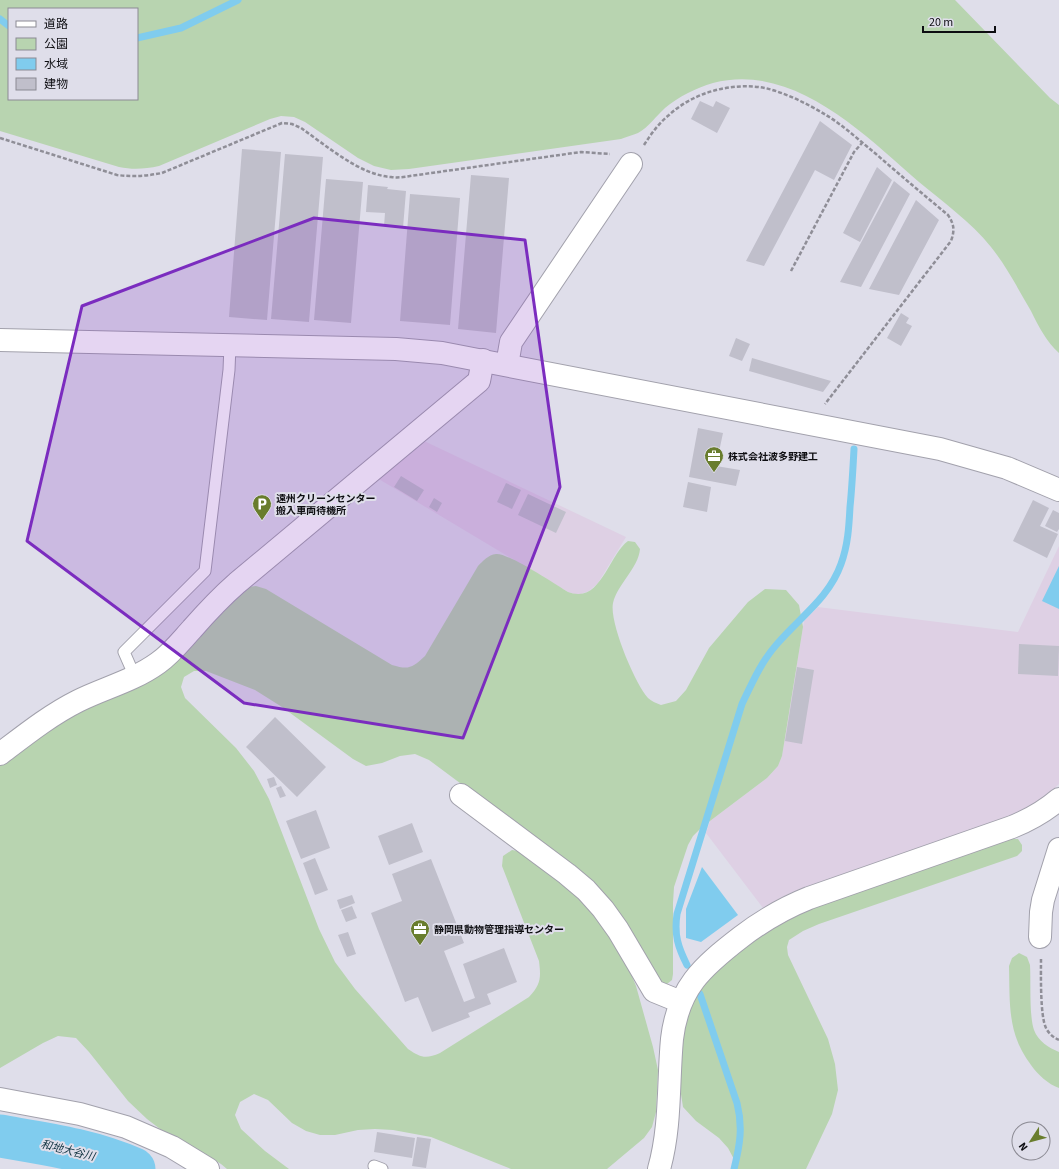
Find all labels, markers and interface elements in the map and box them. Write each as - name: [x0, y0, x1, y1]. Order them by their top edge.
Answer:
- legend: [8, 8, 138, 100]
- scale bar: [923, 8, 995, 34]
- text: 20 m: [929, 14, 953, 31]
- text: 道路: [44, 16, 68, 33]
- text: 公園: [44, 36, 68, 53]
- text: 水域: [44, 56, 68, 73]
- text: 建物: [44, 76, 68, 93]
- office icon: 株式会社波多野建工: [703, 445, 725, 473]
- place label: 株式会社波多野建工: [728, 450, 818, 464]
- place label: 遠州クリーンセンター 搬入車両待機所: [276, 492, 376, 518]
- parking icon: 遠州クリーンセンター 搬入車両待機所: [251, 493, 273, 521]
- office icon: 静岡県動物管理指導センター: [409, 918, 431, 946]
- place label: 静岡県動物管理指導センター: [434, 923, 564, 937]
- north arrow: [1011, 1121, 1051, 1161]
- water label: 和地大谷川: [39, 1137, 97, 1165]
- text: N: [1015, 1139, 1032, 1154]

